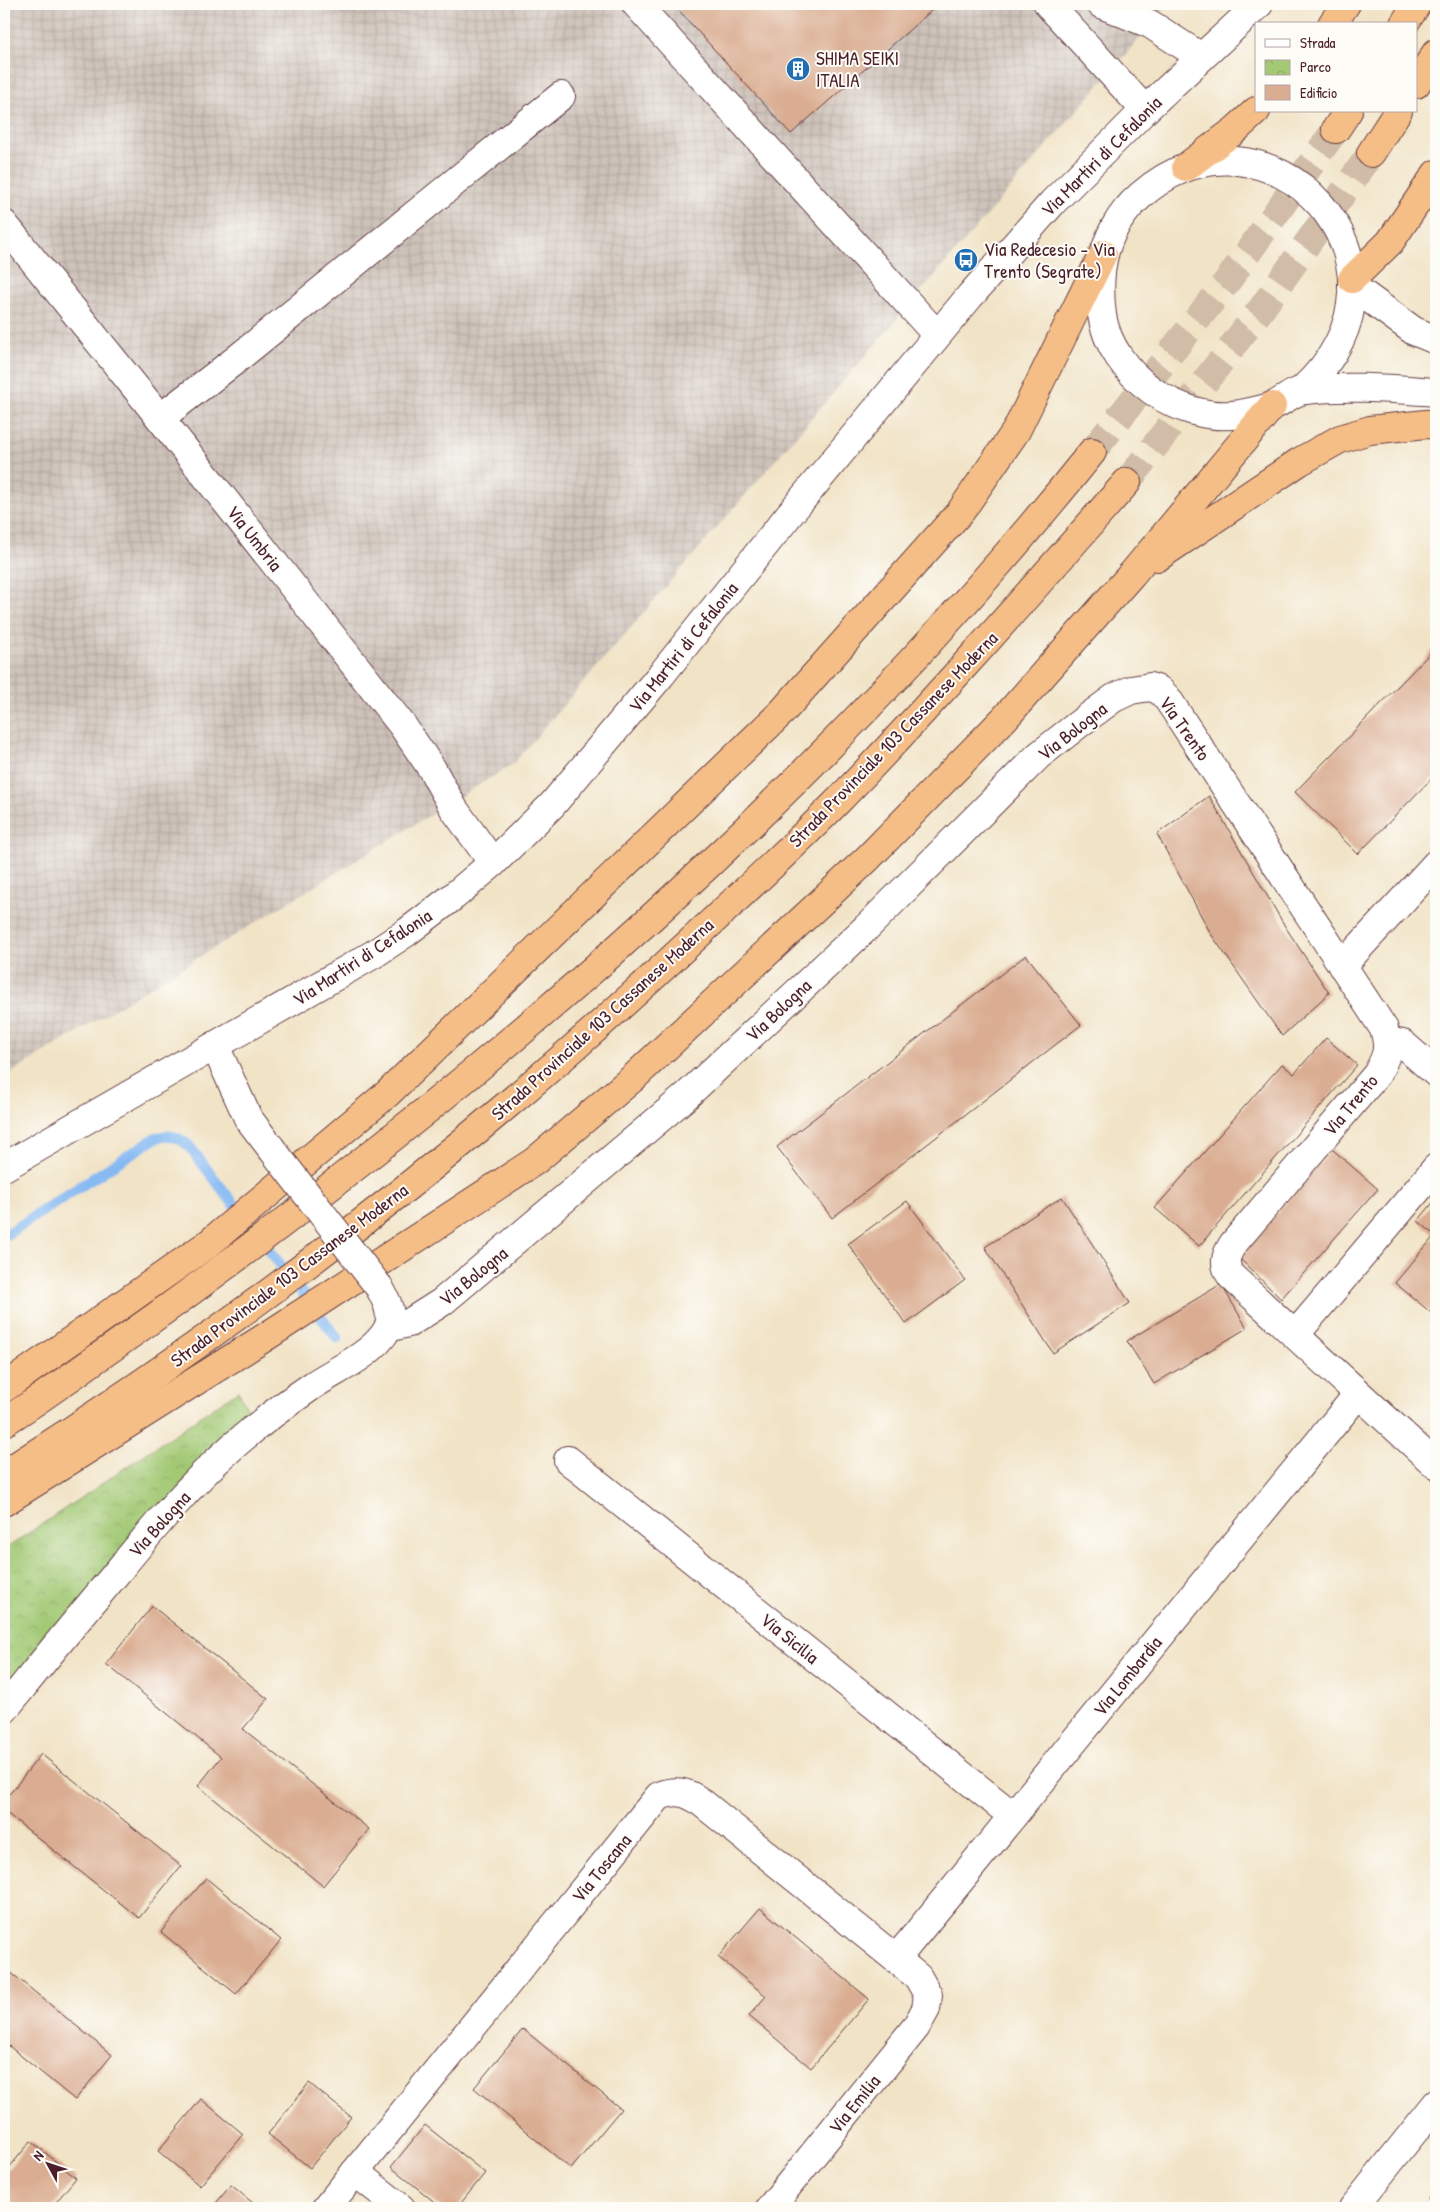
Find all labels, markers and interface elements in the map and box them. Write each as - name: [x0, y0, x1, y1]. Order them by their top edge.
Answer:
- legend: [1255, 22, 1418, 112]
- text: Strada: [1300, 32, 1336, 53]
- place label: SHIMA SEIKI ITALIA: [816, 45, 899, 93]
- building icon: SHIMA SEIKI ITALIA: [785, 56, 811, 82]
- text: Parco: [1300, 56, 1331, 77]
- text: Edificio: [1300, 82, 1337, 103]
- street label: Via Martiri di Cefalonia: [1035, 90, 1167, 222]
- place label: Via Redecesio - Via Trento (Segrate): [984, 236, 1115, 284]
- bus stop icon: Via Redecesio - Via Trento (Segrate): [953, 247, 979, 273]
- street label: Via Umbria: [221, 500, 289, 577]
- street label: Via Martiri di Cefalonia: [622, 576, 744, 718]
- street label: Strada Provinciale 103 Cassanese Moderna: [783, 625, 1004, 853]
- street label: Via Trento: [1153, 691, 1217, 766]
- street label: Via Bologna: [1032, 695, 1112, 766]
- street label: Via Martiri di Cefalonia: [287, 902, 437, 1012]
- street label: Strada Provinciale 103 Cassanese Moderna: [485, 912, 719, 1126]
- street label: Via Bologna: [739, 972, 817, 1047]
- street label: Via Trento: [1316, 1068, 1384, 1141]
- street label: Strada Provinciale 103 Cassanese Moderna: [165, 1177, 413, 1373]
- street label: Via Bologna: [433, 1240, 513, 1312]
- street label: Via Bologna: [122, 1485, 196, 1563]
- street label: Via Sicilia: [755, 1606, 825, 1670]
- street label: Via Lombardia: [1087, 1630, 1168, 1722]
- street label: Via Toscana: [565, 1828, 637, 1908]
- street label: Via Emilia: [822, 2069, 886, 2139]
- north arrow: [22, 2140, 72, 2190]
- text: N: [28, 2146, 48, 2164]

